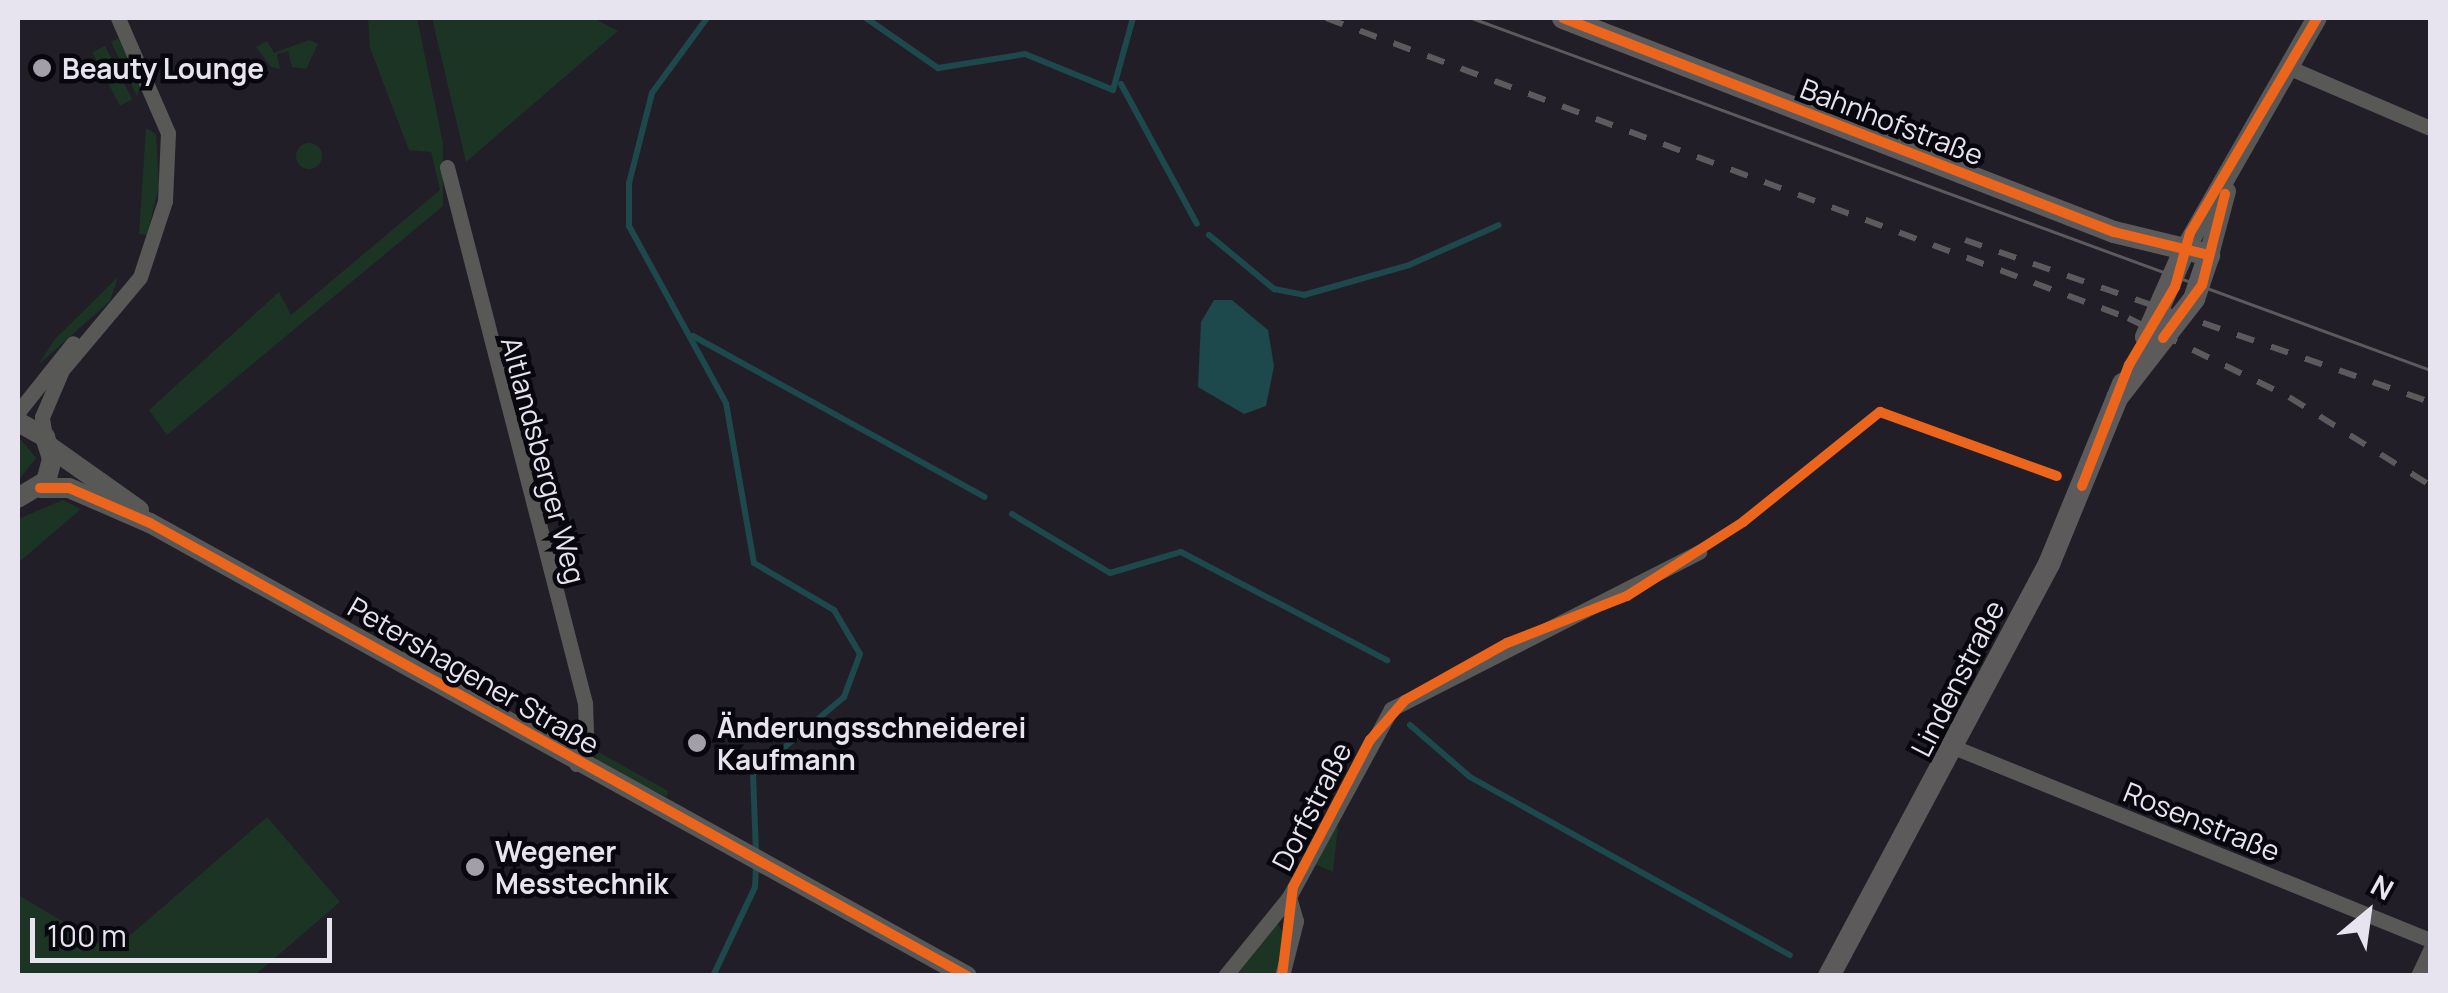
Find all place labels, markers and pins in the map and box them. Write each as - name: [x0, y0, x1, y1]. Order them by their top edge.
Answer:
- place label: Beauty Lounge: [62, 51, 264, 85]
- marker: Beauty Lounge: [31, 57, 53, 79]
- place label: Änderungsschneiderei Kaufmann: [717, 710, 1026, 776]
- marker: Änderungsschneiderei Kaufmann: [686, 732, 708, 754]
- place label: Wegener Messtechnik: [495, 834, 668, 900]
- marker: Wegener Messtechnik: [464, 856, 486, 878]

